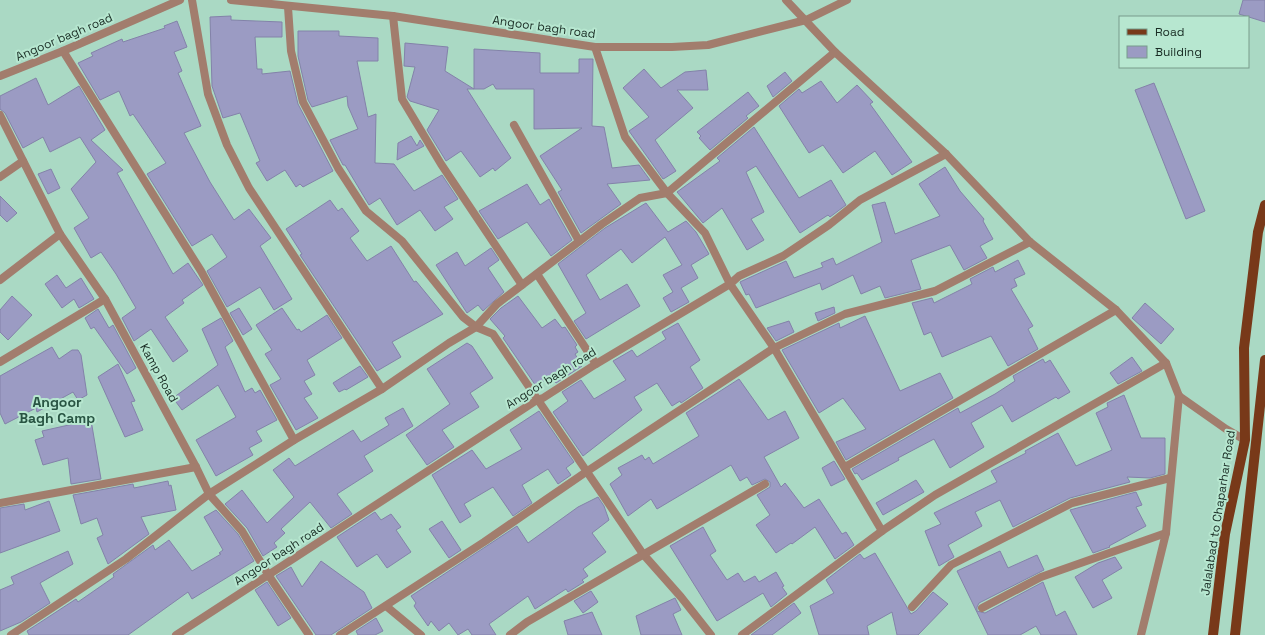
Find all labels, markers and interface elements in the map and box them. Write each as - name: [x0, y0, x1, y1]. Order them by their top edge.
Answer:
- street label: Angoor bagh road: [13, 9, 115, 65]
- street label: Angoor bagh road: [491, 12, 597, 42]
- legend: [1119, 16, 1249, 68]
- text: Road: [1155, 24, 1184, 40]
- text: Building: [1155, 44, 1202, 60]
- street label: Kamp Road: [136, 341, 182, 405]
- street label: Angoor bagh road: [503, 344, 599, 412]
- district label: Angoor Bagh Camp: [19, 393, 95, 427]
- street label: Jalalabad to Chaparhar Road: [1197, 429, 1239, 597]
- street label: Angoor bagh road: [231, 519, 327, 589]

